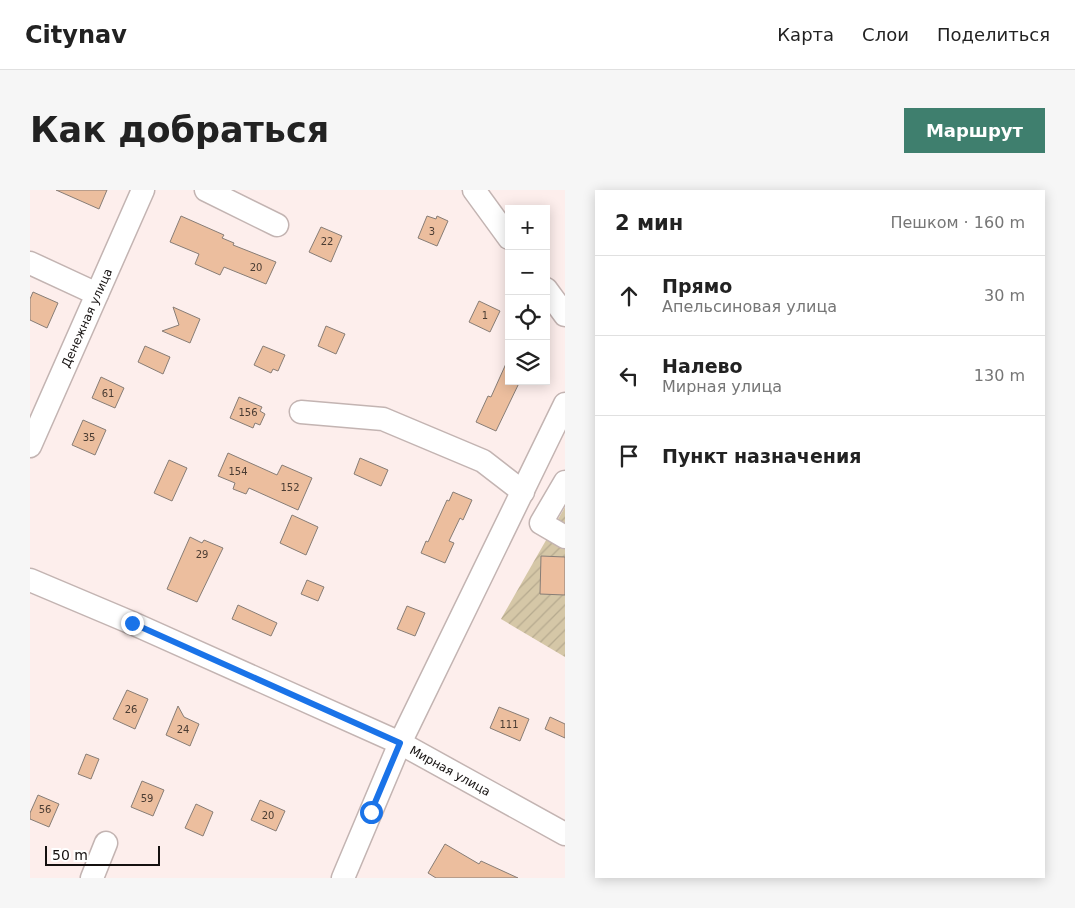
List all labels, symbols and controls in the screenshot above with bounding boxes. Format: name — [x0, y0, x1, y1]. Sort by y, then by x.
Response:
text: Citynav — [25, 21, 127, 49]
text: Карта — [777, 24, 834, 45]
text: Слои — [862, 24, 909, 45]
text: Поделиться — [937, 24, 1050, 45]
button: Маршрут — [904, 108, 1045, 153]
text: Как добраться — [30, 110, 329, 150]
map controls — [505, 205, 550, 385]
button: + — [505, 205, 550, 250]
text: 2 мин — [615, 211, 683, 235]
text: Пешком · 160 m — [890, 213, 1025, 232]
house number: 3 — [429, 226, 435, 237]
house number: 22 — [321, 236, 333, 247]
button: − — [505, 250, 550, 295]
house number: 20 — [250, 262, 262, 273]
street label: Денежная улица — [59, 266, 115, 370]
text: Прямо — [662, 275, 732, 297]
icon: ahead — [615, 282, 643, 310]
text: 30 m — [984, 286, 1025, 305]
button: locate — [505, 295, 550, 340]
text: Апельсиновая улица — [662, 297, 837, 316]
house number: 1 — [482, 310, 488, 321]
button: layers — [505, 340, 550, 385]
text: Налево — [662, 355, 743, 377]
icon: left — [615, 362, 643, 390]
text: 130 m — [974, 366, 1025, 385]
text: Мирная улица — [662, 377, 782, 396]
house number: 61 — [102, 388, 114, 399]
house number: 156 — [238, 407, 258, 418]
house number: 35 — [83, 432, 95, 443]
icon: arrive — [615, 442, 643, 470]
text: Пункт назначения — [662, 445, 861, 467]
house number: 154 — [228, 466, 248, 477]
house number: 152 — [280, 482, 300, 493]
house number: 29 — [196, 549, 208, 560]
route end — [121, 612, 144, 635]
house number: 26 — [125, 704, 137, 715]
house number: 111 — [499, 719, 519, 730]
house number: 24 — [177, 724, 189, 735]
street label: Мирная улица — [407, 743, 493, 799]
house number: 59 — [141, 793, 153, 804]
route start — [360, 801, 383, 824]
house number: 56 — [39, 804, 51, 815]
house number: 20 — [262, 810, 274, 821]
scale bar — [45, 843, 160, 866]
text: 50 m — [52, 847, 88, 863]

